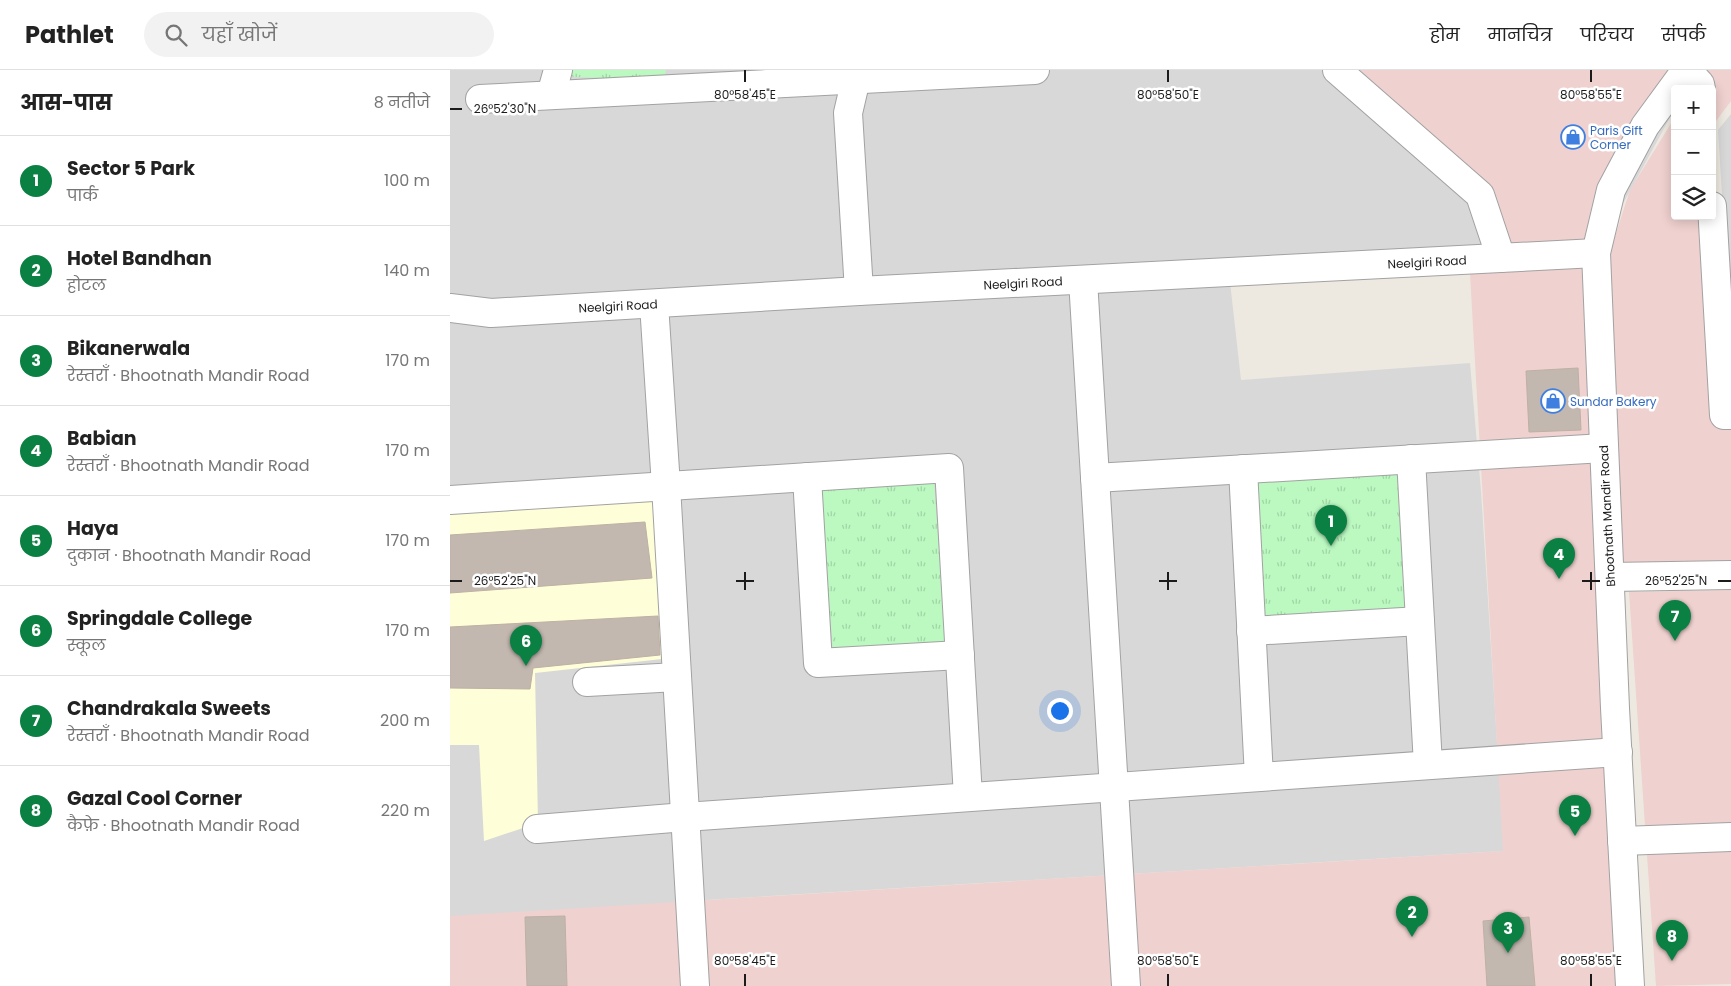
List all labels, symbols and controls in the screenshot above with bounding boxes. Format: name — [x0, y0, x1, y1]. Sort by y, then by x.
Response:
search box — [144, 12, 494, 57]
text: Pathlet — [25, 18, 114, 51]
icon: search — [162, 21, 190, 49]
text: यहाँ खोजें — [202, 21, 277, 48]
text: होम — [1430, 22, 1460, 47]
text: मानचित्र — [1488, 22, 1552, 47]
text: परिचय — [1580, 22, 1634, 47]
text: संपर्क — [1662, 22, 1706, 47]
map controls — [1671, 85, 1716, 220]
button: + — [1671, 85, 1716, 130]
text: 80°58'45"E — [714, 86, 776, 103]
text: 80°58'50"E — [1137, 86, 1199, 103]
text: 80°58'55"E — [1560, 86, 1622, 103]
text: आस-पास — [20, 88, 112, 117]
text: 8 नतीजे — [374, 91, 430, 114]
text: 26°52'30"N — [474, 100, 536, 117]
place label: Paris Gift Corner — [1590, 122, 1643, 153]
shop icon: Paris Gift Corner — [1560, 124, 1586, 150]
button: − — [1671, 130, 1716, 175]
text: Sector 5 Park — [67, 155, 195, 182]
text: 1 — [33, 169, 39, 192]
text: 100 m — [384, 169, 430, 192]
button: layers — [1671, 175, 1716, 220]
text: पार्क — [67, 184, 98, 207]
text: Hotel Bandhan — [67, 245, 212, 272]
street label: Neelgiri Road — [1387, 251, 1467, 273]
text: 2 — [31, 259, 41, 282]
text: 140 m — [384, 259, 430, 282]
street label: Neelgiri Road — [983, 272, 1063, 294]
text: होटल — [67, 274, 106, 297]
street label: Neelgiri Road — [578, 295, 658, 317]
text: Bikanerwala — [67, 335, 190, 362]
text: 3 — [31, 349, 41, 372]
text: 170 m — [385, 349, 430, 372]
text: रेस्तराँ · Bhootnath Mandir Road — [67, 364, 310, 387]
shop icon: Sundar Bakery — [1540, 388, 1566, 414]
place label: Sundar Bakery — [1570, 393, 1657, 410]
text: Babian — [67, 425, 137, 452]
text: 4 — [31, 439, 41, 462]
text: 170 m — [385, 439, 430, 462]
street label: Bhootnath Mandir Road — [1595, 445, 1619, 587]
text: रेस्तराँ · Bhootnath Mandir Road — [67, 454, 310, 477]
pin: 1 — [1315, 505, 1347, 546]
text: Haya — [67, 515, 119, 542]
text: 5 — [31, 529, 41, 552]
text: 170 m — [385, 529, 430, 552]
pin: 4 — [1543, 538, 1575, 579]
text: दुकान · Bhootnath Mandir Road — [67, 544, 311, 567]
text: 26°52'25"N — [474, 572, 536, 589]
text: 26°52'25"N — [1645, 572, 1707, 589]
pin: 7 — [1659, 600, 1691, 641]
text: Springdale College — [67, 605, 252, 632]
text: 6 — [31, 619, 41, 642]
text: 170 m — [385, 619, 430, 642]
pin: 6 — [510, 625, 542, 666]
text: स्कूल — [67, 634, 106, 657]
text: Chandrakala Sweets — [67, 695, 271, 722]
your location — [1047, 698, 1073, 724]
text: 7 — [32, 709, 40, 732]
text: 200 m — [380, 709, 430, 732]
text: रेस्तराँ · Bhootnath Mandir Road — [67, 724, 310, 747]
text: Gazal Cool Corner — [67, 785, 242, 812]
pin: 5 — [1559, 795, 1591, 836]
text: 8 — [31, 799, 41, 822]
text: 220 m — [381, 799, 430, 822]
text: कैफ़े · Bhootnath Mandir Road — [67, 814, 300, 837]
pin: 2 — [1396, 896, 1428, 937]
pin: 3 — [1492, 912, 1524, 953]
pin: 8 — [1656, 920, 1688, 961]
text: 80°58'45"E — [714, 952, 776, 969]
text: 80°58'50"E — [1137, 952, 1199, 969]
text: 80°58'55"E — [1560, 952, 1622, 969]

